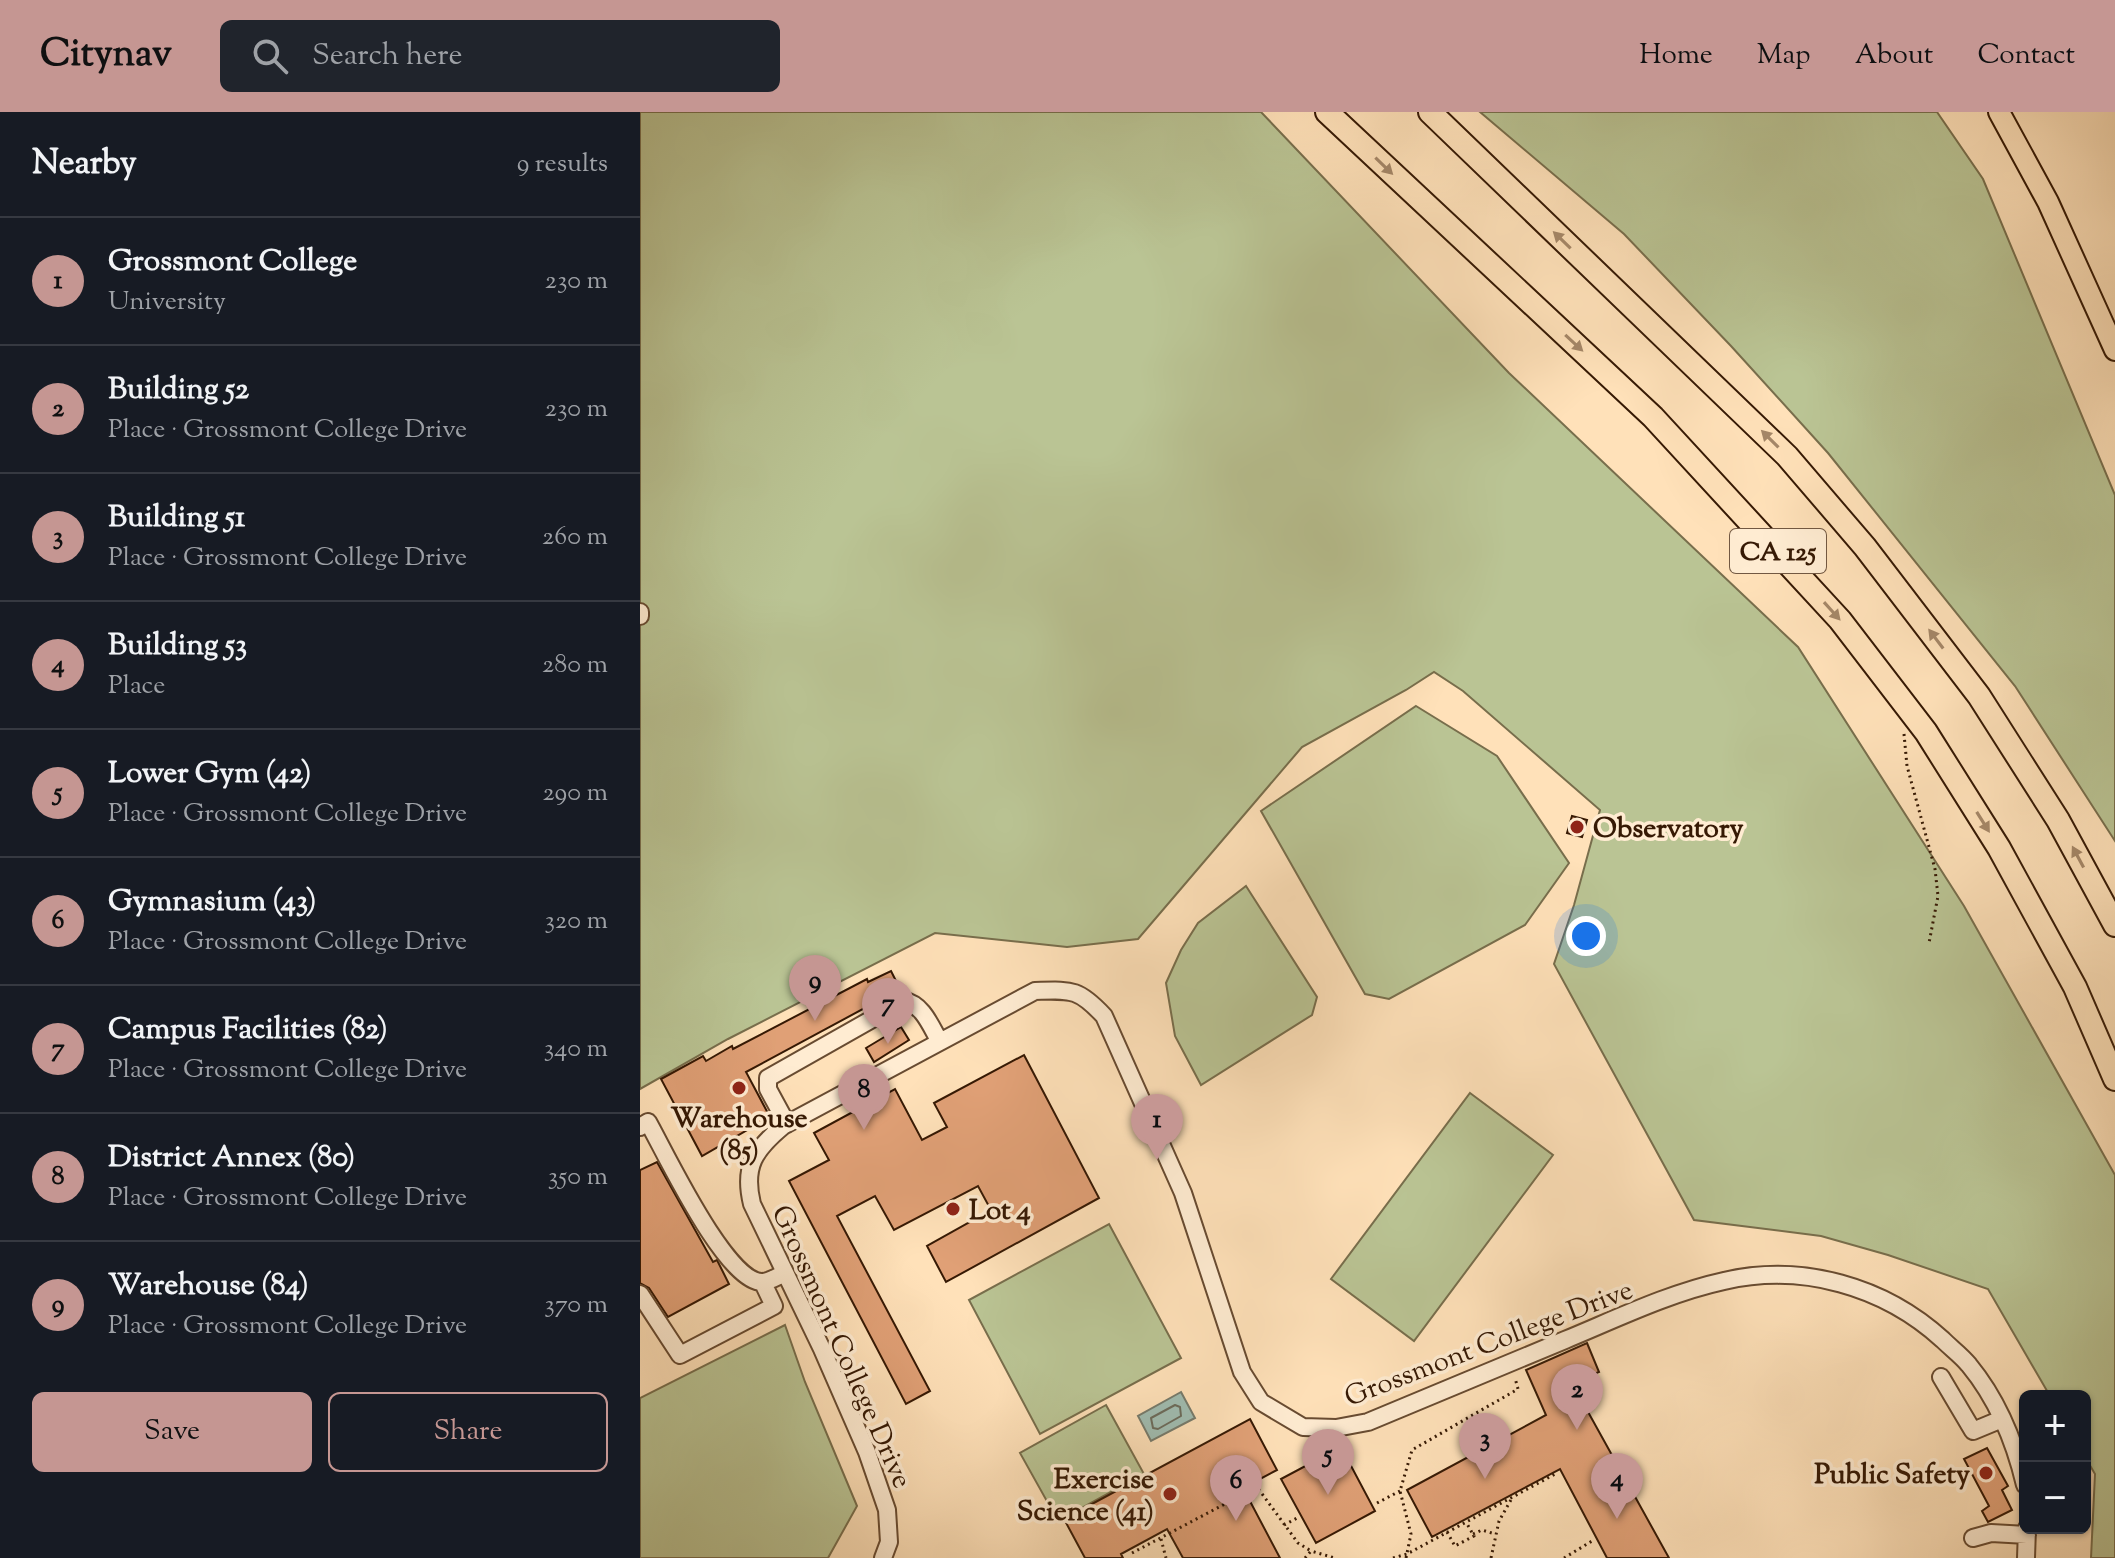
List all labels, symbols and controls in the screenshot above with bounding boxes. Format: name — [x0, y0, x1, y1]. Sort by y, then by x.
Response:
search box — [220, 20, 780, 92]
text: Citynav — [40, 29, 172, 83]
icon: search — [248, 34, 292, 78]
text: Search here — [312, 35, 462, 78]
text: Home — [1639, 36, 1713, 76]
text: Map — [1757, 36, 1811, 76]
text: About — [1855, 36, 1933, 76]
text: Contact — [1977, 36, 2075, 76]
text: Nearby — [32, 140, 137, 189]
text: 9 results — [517, 146, 608, 183]
one-way arrow — [1374, 156, 1393, 175]
one-way arrow — [1553, 231, 1572, 249]
text: Grossmont College — [108, 241, 357, 284]
text: 1 — [54, 263, 62, 300]
text: 230 m — [545, 263, 608, 300]
text: University — [108, 284, 226, 321]
one-way arrow — [1564, 334, 1583, 352]
text: Building 52 — [108, 369, 249, 412]
text: 2 — [52, 391, 64, 428]
text: 230 m — [545, 391, 608, 428]
text: Place · Grossmont College Drive — [108, 412, 467, 449]
one-way arrow — [1761, 431, 1780, 449]
text: Building 51 — [108, 497, 245, 540]
text: 3 — [53, 519, 63, 556]
text: 260 m — [542, 519, 608, 556]
road number: CA 125 — [1730, 529, 1826, 573]
text: Place · Grossmont College Drive — [108, 540, 467, 577]
one-way arrow — [1822, 601, 1840, 620]
text: Building 53 — [108, 625, 247, 668]
one-way arrow — [1928, 629, 1944, 650]
text: 4 — [51, 647, 65, 684]
text: 280 m — [542, 647, 608, 684]
text: Place — [108, 668, 165, 705]
text: Lower Gym (42) — [108, 753, 311, 796]
text: 5 — [54, 775, 62, 812]
text: 290 m — [542, 775, 608, 812]
text: Place · Grossmont College Drive — [108, 796, 467, 833]
place label: Observatory — [1593, 810, 1743, 850]
one-way arrow — [1976, 811, 1990, 833]
marker: Observatory — [1568, 818, 1586, 836]
one-way arrow — [2071, 845, 2085, 868]
text: Gymnasium (43) — [108, 881, 316, 924]
text: 6 — [52, 903, 64, 940]
text: 320 m — [545, 903, 608, 940]
your location — [1566, 916, 1606, 956]
text: Place · Grossmont College Drive — [108, 924, 467, 961]
pin: 9 — [789, 955, 841, 1021]
pin: 7 — [862, 978, 914, 1044]
text: Campus Facilities (82) — [108, 1009, 388, 1052]
text: 7 — [51, 1031, 65, 1068]
text: 340 m — [544, 1031, 608, 1068]
text: Place · Grossmont College Drive — [108, 1052, 467, 1089]
pin: 8 — [838, 1064, 890, 1130]
marker: Warehouse (85) — [730, 1079, 748, 1097]
pin: 1 — [1131, 1094, 1183, 1160]
place label: Warehouse (85) — [670, 1100, 808, 1172]
text: District Annex (80) — [108, 1137, 355, 1180]
text: 8 — [51, 1159, 65, 1196]
text: 350 m — [548, 1159, 608, 1196]
text: Place · Grossmont College Drive — [108, 1180, 467, 1217]
place label: Lot 4 — [969, 1192, 1031, 1232]
street label: Grossmont College Drive — [760, 1199, 921, 1495]
marker: Lot 4 — [944, 1200, 962, 1218]
text: Warehouse (84) — [108, 1265, 309, 1308]
street label: Grossmont College Drive — [1339, 1271, 1639, 1418]
text: 9 — [52, 1287, 64, 1324]
text: 370 m — [544, 1287, 608, 1324]
text: Place · Grossmont College Drive — [108, 1308, 467, 1345]
pin: 2 — [1551, 1364, 1603, 1430]
map controls — [2019, 1390, 2091, 1534]
button: + — [2019, 1390, 2091, 1462]
button: Save — [32, 1392, 312, 1472]
button: Share — [328, 1392, 608, 1472]
pin: 3 — [1459, 1413, 1511, 1479]
pin: 5 — [1302, 1429, 1354, 1495]
pin: 4 — [1591, 1453, 1643, 1519]
pin: 6 — [1210, 1455, 1262, 1521]
place label: Public Safety — [1814, 1456, 1970, 1496]
place label: Exercise Science (41) — [1017, 1461, 1154, 1533]
button: − — [2019, 1462, 2091, 1534]
marker: Public Safety — [1977, 1464, 1995, 1482]
marker: Exercise Science (41) — [1161, 1485, 1179, 1503]

